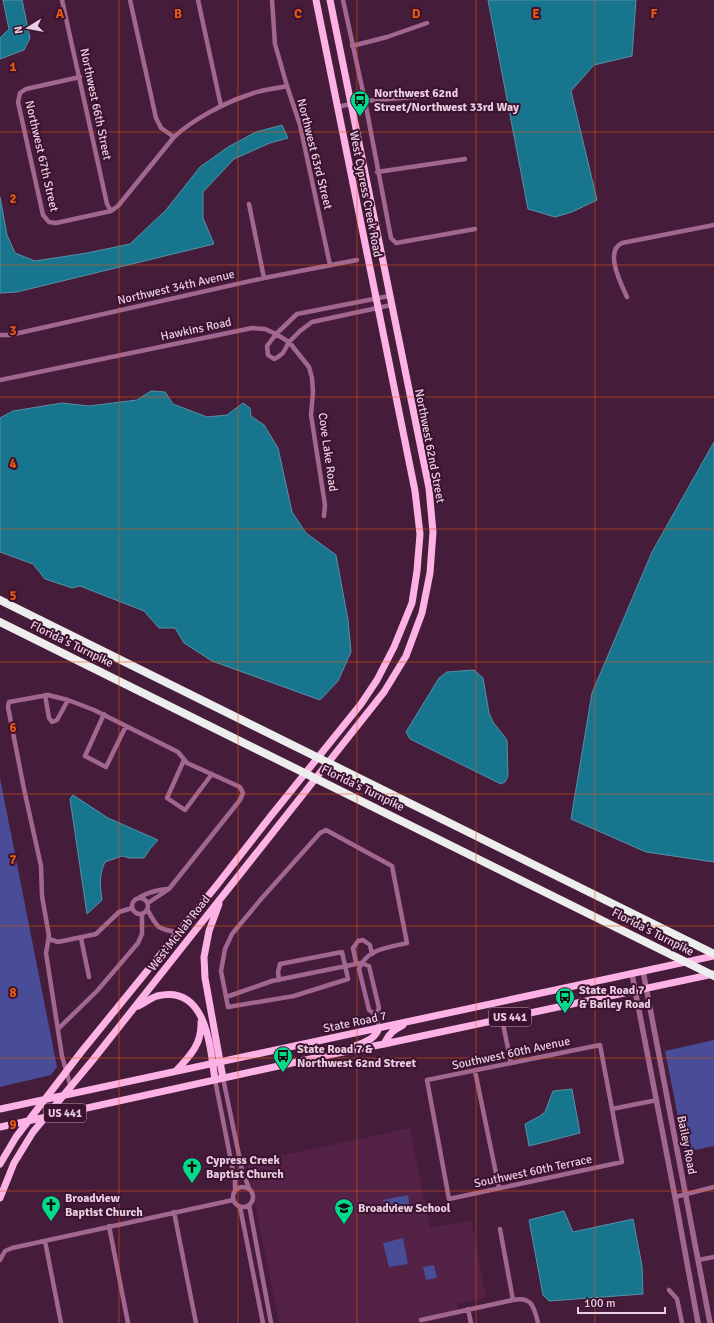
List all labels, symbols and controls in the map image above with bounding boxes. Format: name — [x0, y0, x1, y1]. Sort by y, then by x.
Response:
text: A — [56, 6, 65, 22]
text: B — [174, 6, 182, 22]
text: C — [294, 6, 302, 22]
text: D — [412, 6, 421, 22]
text: E — [532, 6, 540, 22]
text: F — [651, 6, 658, 22]
north arrow — [8, 8, 48, 48]
text: N — [12, 25, 26, 35]
street label: Northwest 66th Street — [76, 47, 115, 161]
text: 1 — [9, 59, 17, 75]
place label: Northwest 62nd Street/Northwest 33rd Way — [374, 86, 519, 115]
bus stop icon: Northwest 62nd Street/Northwest 33rd Way — [349, 89, 371, 117]
street label: Northwest 63rd Street — [293, 97, 336, 211]
street label: Northwest 67th Street — [21, 99, 62, 213]
street label: West Cypress Creek Road — [346, 130, 385, 258]
text: 2 — [9, 191, 17, 207]
street label: Northwest 34th Avenue — [116, 267, 236, 308]
street label: Hawkins Road — [159, 315, 233, 344]
text: 3 — [9, 323, 17, 339]
street label: Northwest 62nd Street — [411, 388, 448, 504]
street label: Cove Lake Road — [315, 412, 340, 493]
text: 4 — [9, 456, 17, 472]
text: 5 — [9, 588, 17, 604]
street label: Florida's Turnpike — [28, 618, 116, 671]
text: 6 — [9, 720, 17, 736]
street label: Florida's Turnpike — [319, 762, 407, 815]
text: 7 — [9, 852, 17, 868]
street label: West McNab Road — [145, 892, 214, 974]
street label: Florida's Turnpike — [609, 905, 696, 960]
place label: State Road 7 & Bailey Road — [579, 983, 651, 1012]
text: 8 — [9, 985, 17, 1001]
bus stop icon: State Road 7 & Bailey Road — [554, 986, 576, 1014]
street label: State Road 7 — [322, 1008, 388, 1037]
road number: US 441 — [489, 1008, 531, 1026]
street label: Southwest 60th Avenue — [451, 1034, 572, 1073]
place label: State Road 7 & Northwest 62nd Street — [297, 1042, 416, 1071]
bus stop icon: State Road 7 & Northwest 62nd Street — [272, 1045, 294, 1073]
road number: US 441 — [44, 1104, 86, 1122]
street label: Bailey Road — [673, 1114, 700, 1176]
text: 9 — [9, 1117, 17, 1133]
street label: Southwest 60th Terrace — [473, 1152, 593, 1191]
place label: Cypress Creek Baptist Church — [206, 1153, 284, 1182]
church icon: Cypress Creek Baptist Church — [181, 1156, 203, 1184]
place label: Broadview Baptist Church — [65, 1191, 143, 1220]
church icon: Broadview Baptist Church — [40, 1194, 62, 1222]
school or university icon: Broadview School — [333, 1197, 355, 1225]
place label: Broadview School — [358, 1201, 451, 1216]
scale bar — [578, 1289, 665, 1315]
text: 100 m — [584, 1296, 616, 1311]

